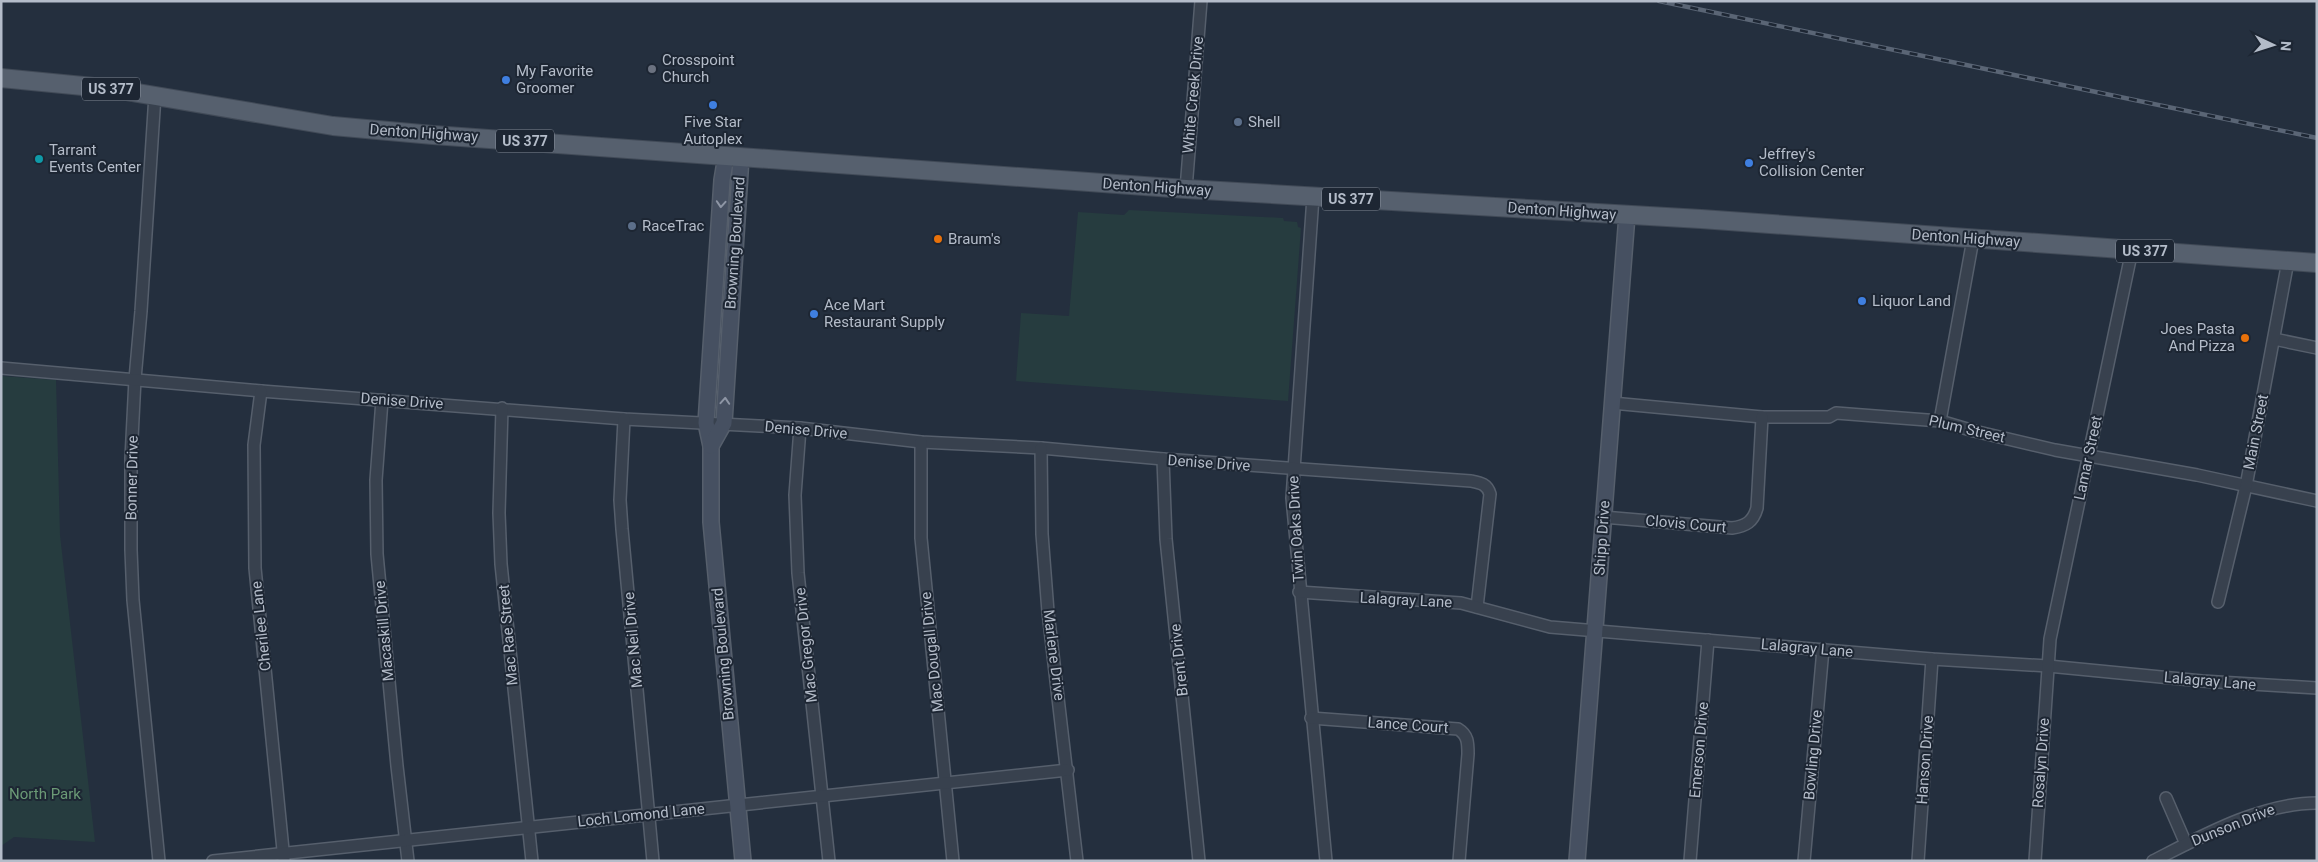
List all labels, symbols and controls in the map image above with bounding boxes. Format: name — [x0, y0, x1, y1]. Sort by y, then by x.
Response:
north arrow — [2248, 20, 2298, 70]
street label: White Creek Drive — [1179, 36, 1207, 154]
text: N — [2278, 40, 2294, 51]
place label: Crosspoint Church — [662, 51, 735, 86]
place label: My Favorite Groomer — [516, 62, 593, 97]
marker: Crosspoint Church — [646, 63, 658, 75]
marker: My Favorite Groomer — [500, 74, 512, 86]
road number: US 377 — [82, 78, 140, 100]
marker: Five Star Autoplex — [707, 99, 719, 111]
place label: Five Star Autoplex — [684, 113, 743, 148]
place label: Shell — [1248, 113, 1280, 131]
marker: Shell — [1232, 116, 1244, 128]
street label: Denton Highway — [369, 120, 479, 146]
road number: US 377 — [496, 130, 554, 152]
place label: Tarrant Events Center — [49, 141, 141, 176]
place label: Jeffrey's Collision Center — [1759, 145, 1864, 180]
marker: Tarrant Events Center — [33, 153, 45, 165]
marker: Jeffrey's Collision Center — [1743, 157, 1755, 169]
street label: Denton Highway — [1102, 174, 1212, 200]
street label: Browning Boulevard — [721, 176, 749, 310]
road number: US 377 — [1322, 188, 1380, 210]
street label: Denton Highway — [1507, 198, 1617, 224]
one-way arrow — [715, 200, 726, 208]
place label: RaceTrac — [642, 217, 705, 235]
marker: RaceTrac — [626, 220, 638, 232]
street label: Denton Highway — [1911, 225, 2021, 251]
place label: Braum's — [948, 230, 1001, 248]
marker: Braum's — [932, 233, 944, 245]
road number: US 377 — [2116, 240, 2174, 262]
place label: Liquor Land — [1872, 292, 1951, 310]
marker: Liquor Land — [1856, 295, 1868, 307]
place label: Ace Mart Restaurant Supply — [824, 296, 945, 331]
marker: Ace Mart Restaurant Supply — [808, 308, 820, 320]
place label: Joes Pasta And Pizza — [2160, 320, 2235, 355]
marker: Joes Pasta And Pizza — [2239, 332, 2251, 344]
street label: Denise Drive — [360, 389, 444, 413]
street label: Main Street — [2240, 393, 2272, 471]
one-way arrow — [720, 396, 731, 404]
street label: Plum Street — [1927, 411, 2007, 447]
street label: Lamar Street — [2070, 414, 2106, 502]
street label: Denise Drive — [764, 417, 848, 443]
street label: Bonner Drive — [122, 435, 142, 521]
street label: Denise Drive — [1167, 451, 1251, 475]
street label: Twin Oaks Drive — [1284, 475, 1308, 583]
street label: Shipp Drive — [1590, 500, 1614, 576]
street label: Clovis Court — [1645, 511, 1727, 537]
street label: Cherilee Lane — [247, 580, 275, 672]
street label: Macaskill Drive — [371, 580, 397, 682]
street label: Mac Rae Street — [495, 584, 521, 686]
street label: Browning Boulevard — [708, 587, 738, 721]
street label: Mac Gregor Drive — [791, 587, 821, 703]
street label: Lalagray Lane — [1359, 589, 1453, 611]
street label: Mac Neil Drive — [620, 591, 646, 689]
street label: Mac Dougall Drive — [917, 591, 947, 713]
street label: Marlene Drive — [1039, 608, 1069, 702]
street label: Brent Drive — [1166, 623, 1192, 697]
street label: Lalagray Lane — [1760, 635, 1854, 661]
street label: Lalagray Lane — [2163, 668, 2257, 694]
street label: Emerson Drive — [1686, 701, 1712, 799]
street label: Bowling Drive — [1800, 709, 1826, 801]
street label: Lance Court — [1367, 713, 1449, 737]
street label: Hanson Drive — [1913, 715, 1937, 805]
street label: Rosalyn Drive — [2029, 717, 2053, 809]
park label: North Park — [9, 785, 81, 803]
street label: Loch Lomond Lane — [577, 799, 706, 831]
street label: Dunson Drive — [2189, 800, 2277, 850]

